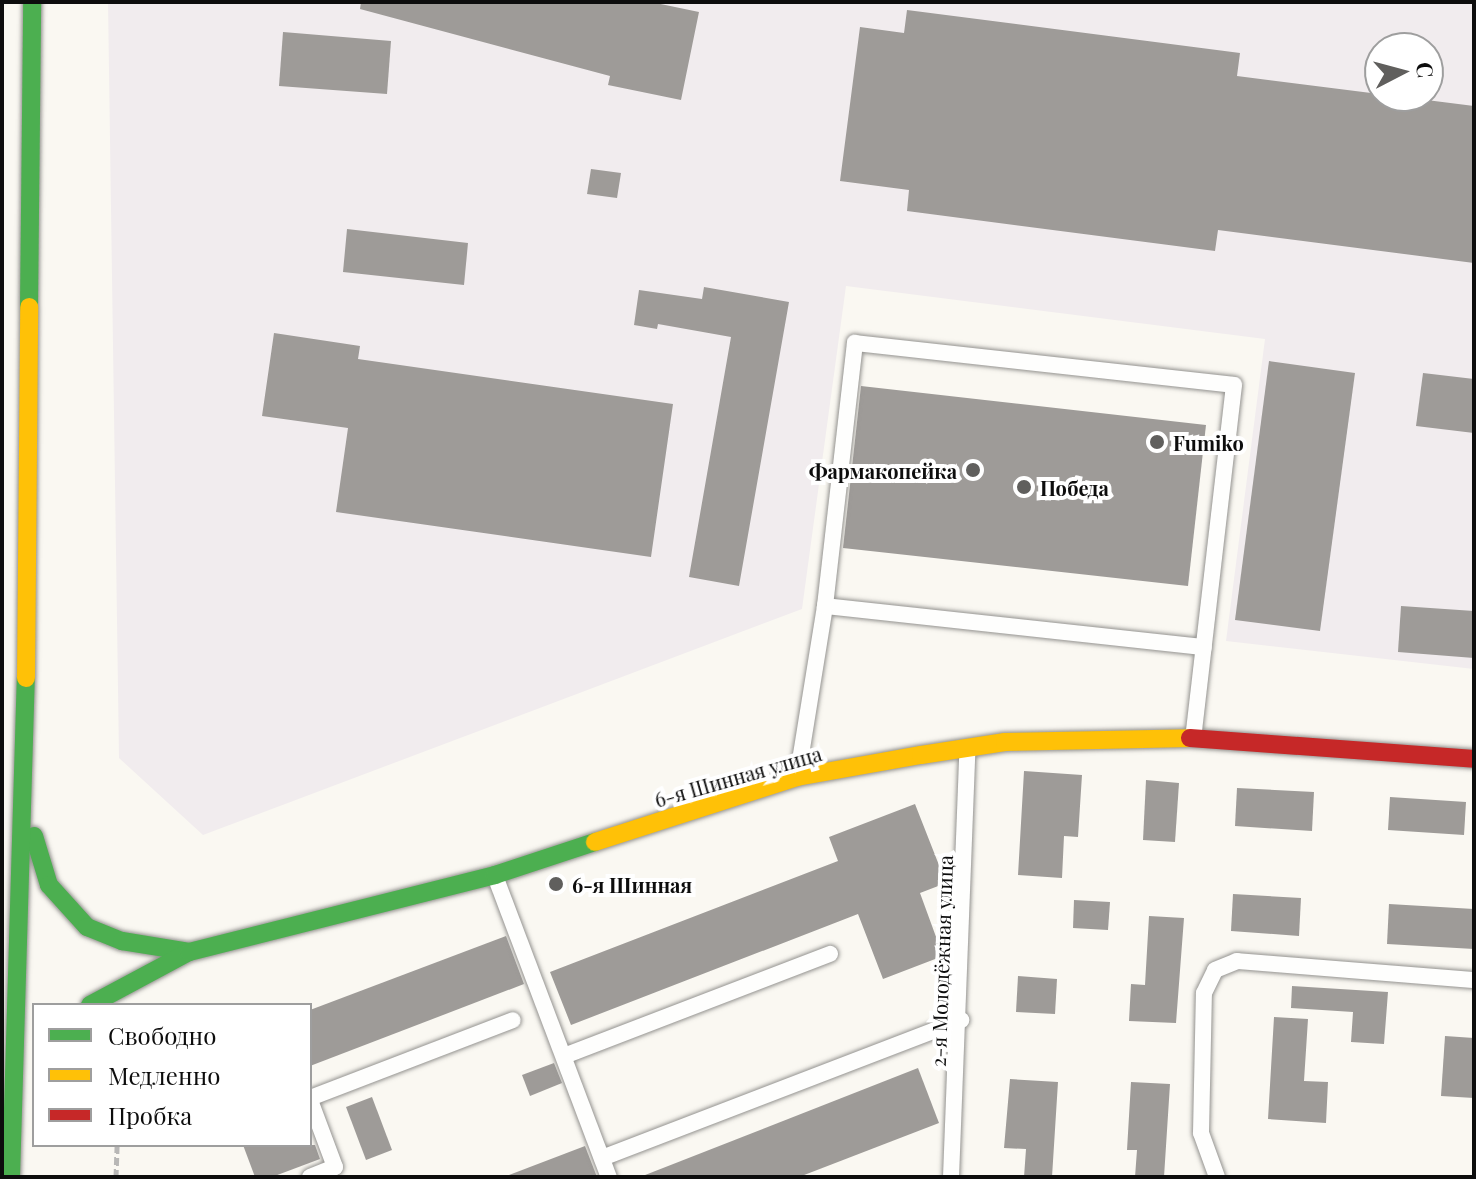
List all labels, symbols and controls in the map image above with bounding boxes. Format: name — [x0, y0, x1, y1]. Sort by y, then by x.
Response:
north arrow — [1364, 32, 1444, 112]
text: С — [1410, 60, 1442, 79]
place label: Fumiko — [1173, 430, 1244, 454]
marker: Fumiko — [1148, 433, 1166, 451]
place label: Фармакопейка — [809, 458, 957, 482]
marker: Фармакопейка — [964, 461, 982, 479]
place label: Победа — [1040, 475, 1109, 499]
marker: Победа — [1015, 478, 1033, 496]
street label: 6-я Шинная улица — [652, 741, 824, 811]
street label: 2-я Молодёжная улица — [925, 855, 957, 1067]
place label: 6-я Шинная — [572, 872, 692, 896]
marker: 6-я Шинная — [547, 875, 565, 893]
legend — [32, 1003, 312, 1147]
text: Свободно — [108, 1019, 216, 1051]
text: Медленно — [108, 1059, 221, 1091]
text: Пробка — [108, 1099, 192, 1131]

